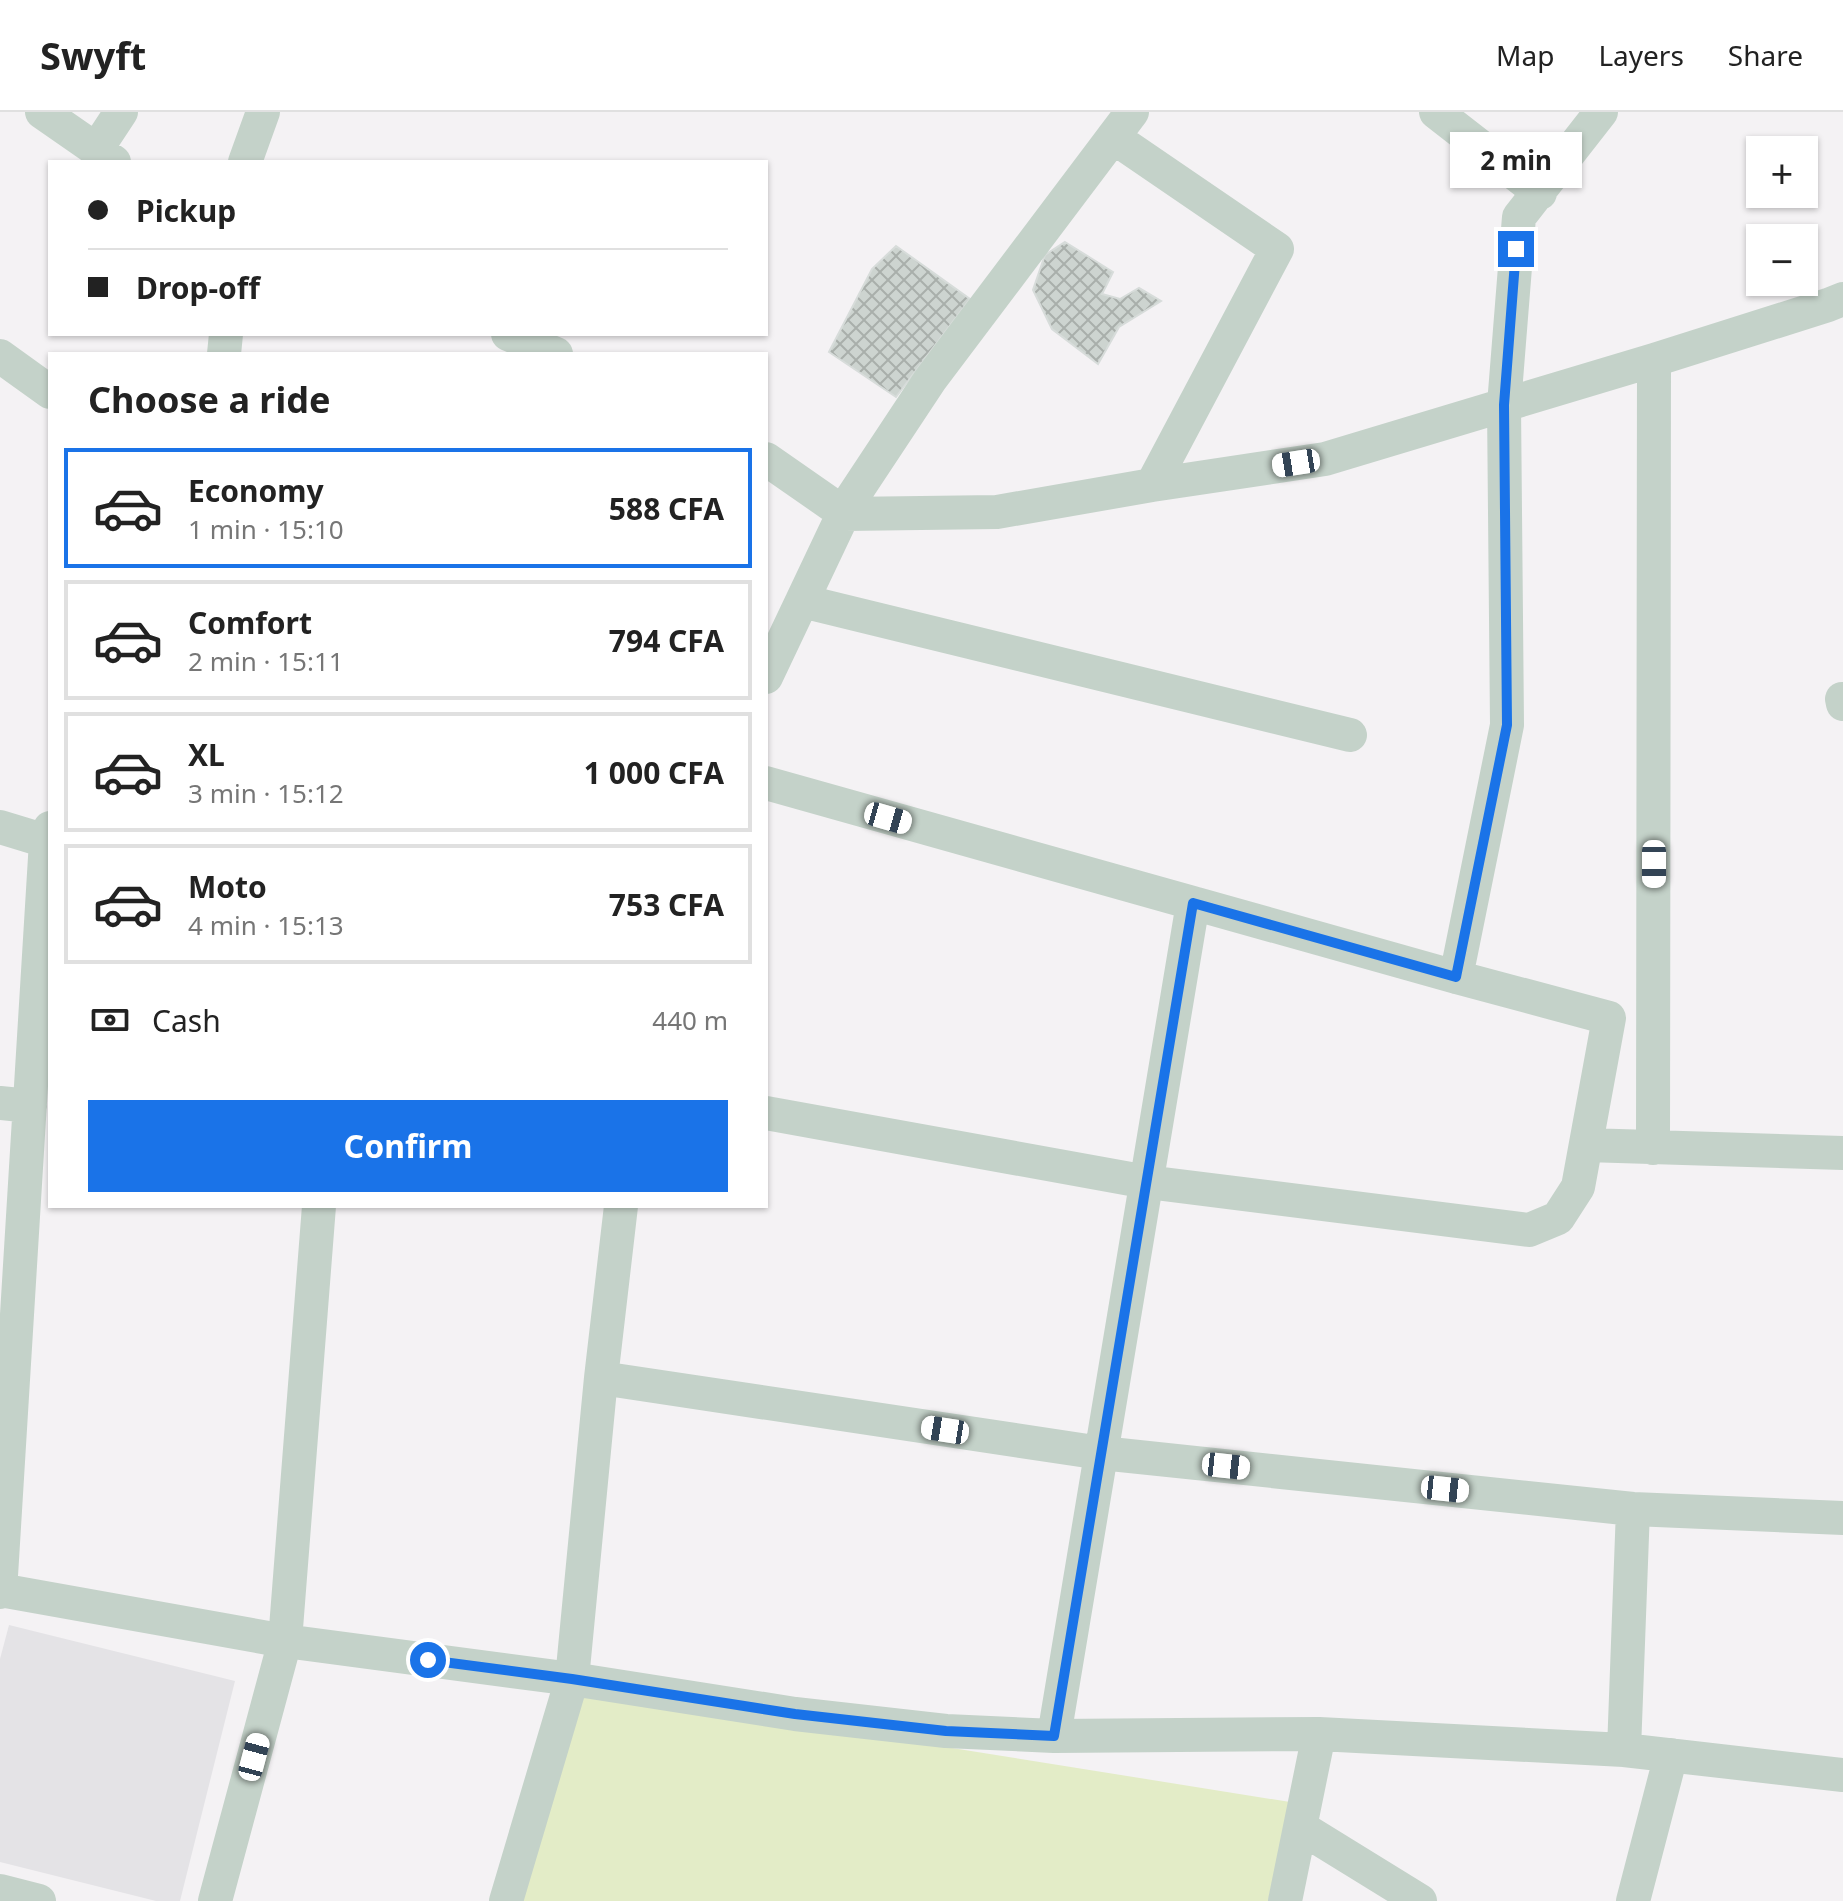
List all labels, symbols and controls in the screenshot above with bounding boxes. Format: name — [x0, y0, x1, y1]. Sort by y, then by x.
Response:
text: Swyft — [40, 29, 146, 81]
text: Map — [1496, 36, 1554, 74]
text: Layers — [1598, 36, 1684, 74]
text: Share — [1728, 36, 1803, 74]
callout: 2 min — [1450, 133, 1582, 189]
map controls — [1746, 136, 1818, 296]
button: + — [1746, 136, 1818, 208]
text: 2 min — [1480, 142, 1552, 178]
text: Pickup — [136, 190, 236, 231]
button: − — [1746, 224, 1818, 296]
route end — [1498, 231, 1534, 267]
text: Drop-off — [136, 267, 260, 308]
text: Choose a ride — [88, 375, 330, 424]
car — [1270, 447, 1322, 479]
text: Economy — [188, 470, 324, 511]
icon: car — [92, 472, 164, 544]
text: 588 CFA — [609, 488, 724, 529]
text: 1 min · 15:10 — [188, 511, 344, 547]
text: Comfort — [188, 602, 312, 643]
icon: car — [92, 604, 164, 676]
text: 794 CFA — [609, 620, 724, 661]
text: 2 min · 15:11 — [188, 643, 344, 679]
text: XL — [188, 734, 225, 775]
icon: car — [92, 736, 164, 808]
text: 1 000 CFA — [584, 752, 724, 793]
text: 3 min · 15:12 — [188, 775, 344, 811]
car — [862, 800, 914, 836]
car — [1642, 840, 1666, 888]
text: Moto — [188, 866, 267, 907]
icon: car — [92, 868, 164, 940]
text: 753 CFA — [609, 884, 724, 925]
text: 4 min · 15:13 — [188, 907, 344, 943]
icon: cash — [88, 998, 132, 1042]
text: Cash — [152, 1000, 221, 1041]
text: 440 m — [652, 1002, 728, 1038]
button: Confirm — [88, 1100, 728, 1192]
car — [919, 1414, 971, 1446]
car — [1201, 1452, 1251, 1480]
car — [1420, 1475, 1470, 1503]
route start — [410, 1642, 446, 1678]
car — [236, 1731, 272, 1783]

